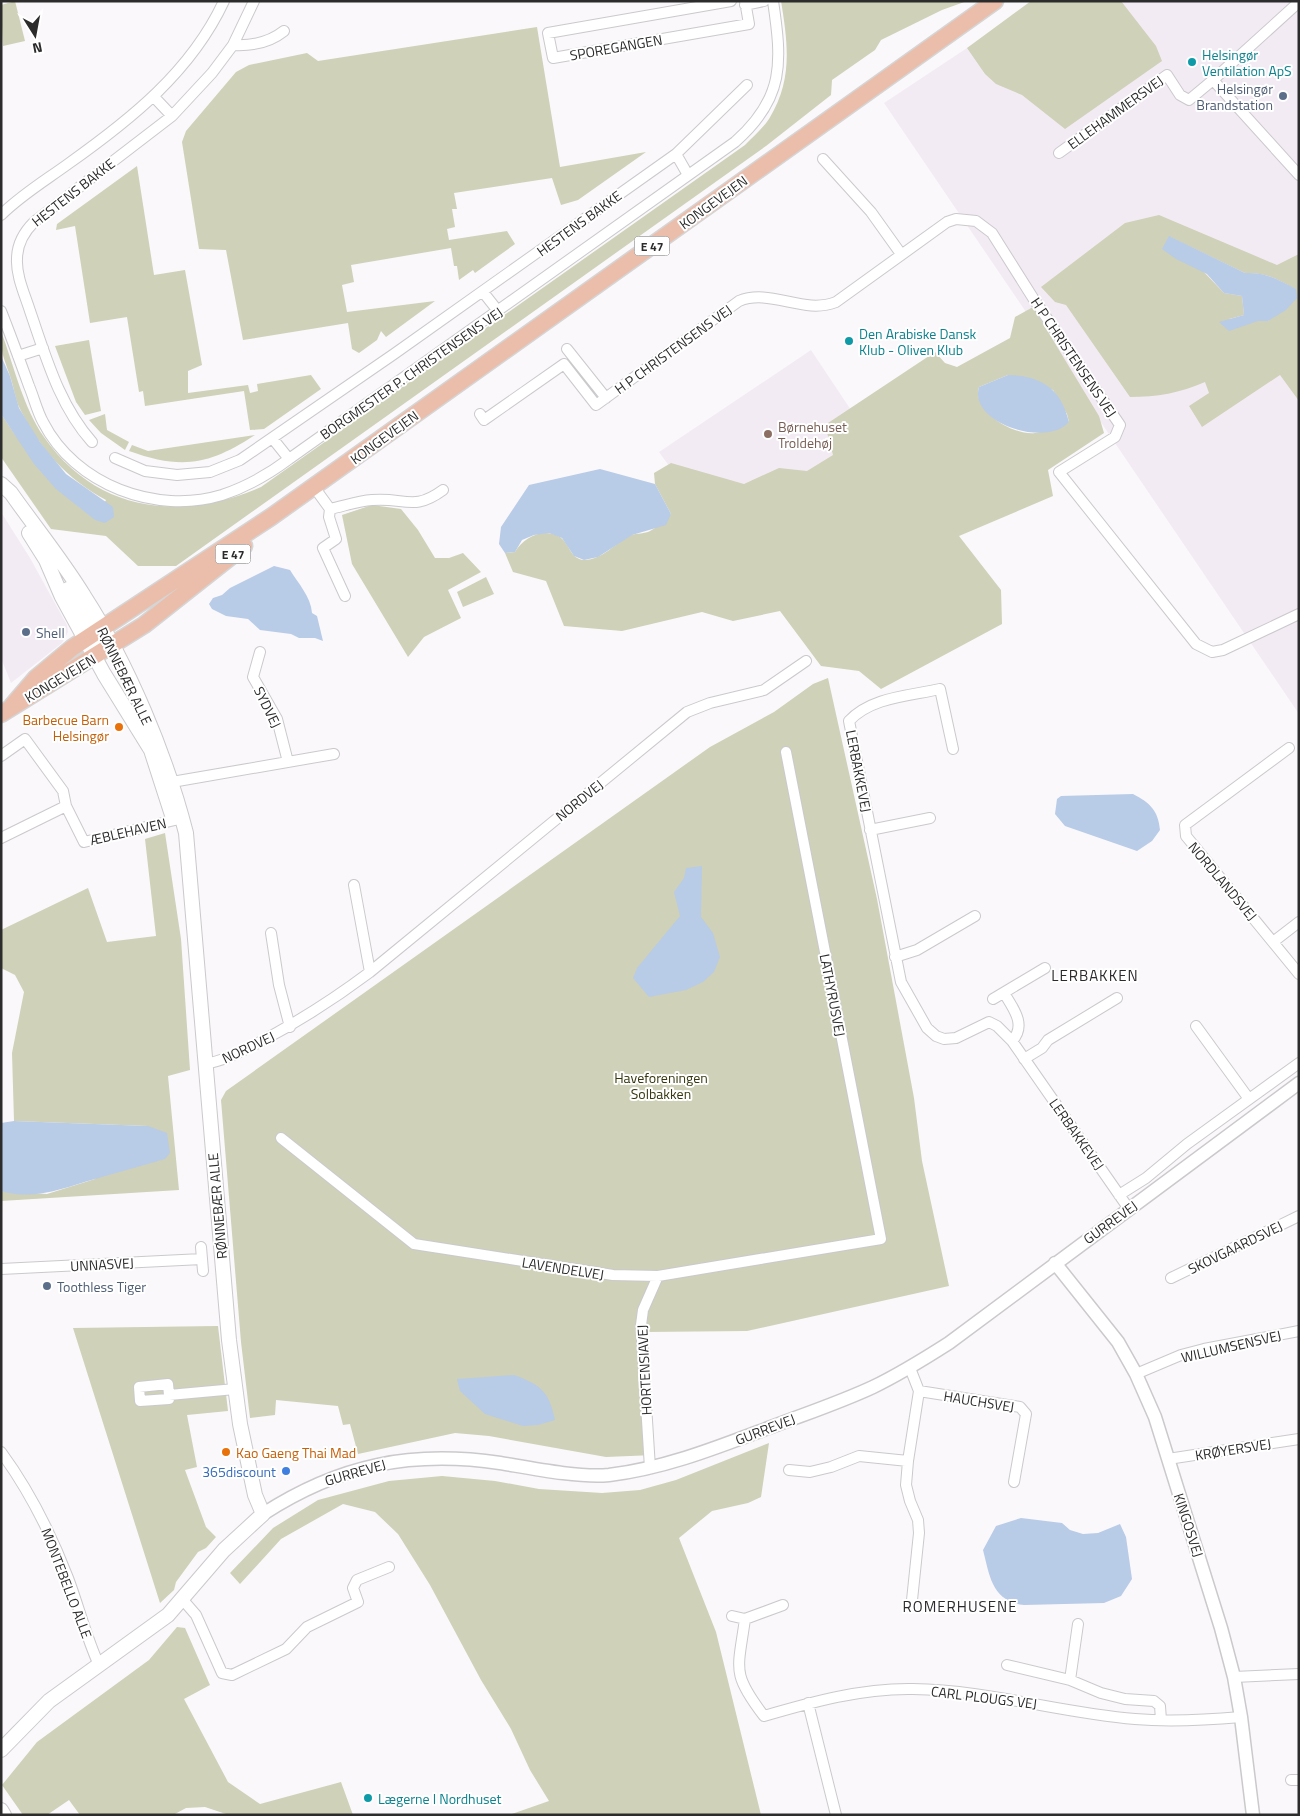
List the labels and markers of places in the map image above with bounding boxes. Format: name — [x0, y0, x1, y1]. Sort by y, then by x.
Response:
place label: Helsingør Ventilation ApS — [1202, 44, 1292, 81]
marker: Helsingør Ventilation ApS — [1186, 56, 1198, 68]
place label: Helsingør Brandstation — [1196, 78, 1273, 115]
marker: Helsingør Brandstation — [1277, 90, 1289, 102]
place label: Den Arabiske Dansk Klub - Oliven Klub — [859, 323, 977, 360]
marker: Den Arabiske Dansk Klub - Oliven Klub — [843, 335, 855, 347]
place label: Børnehuset Troldehøj — [778, 416, 847, 453]
marker: Børnehuset Troldehøj — [762, 428, 774, 440]
place label: Shell — [36, 622, 65, 643]
marker: Shell — [20, 626, 32, 638]
place label: Barbecue Barn Helsingør — [22, 709, 109, 746]
marker: Barbecue Barn Helsingør — [113, 721, 125, 733]
place label: Toothless Tiger — [57, 1276, 146, 1297]
marker: Toothless Tiger — [41, 1280, 53, 1292]
place label: Kao Gaeng Thai Mad — [236, 1442, 356, 1463]
marker: Kao Gaeng Thai Mad — [220, 1446, 232, 1458]
place label: 365discount — [202, 1461, 276, 1482]
marker: 365discount — [280, 1465, 292, 1477]
place label: Lægerne I Nordhuset — [378, 1788, 502, 1809]
marker: Lægerne I Nordhuset — [362, 1792, 374, 1804]

